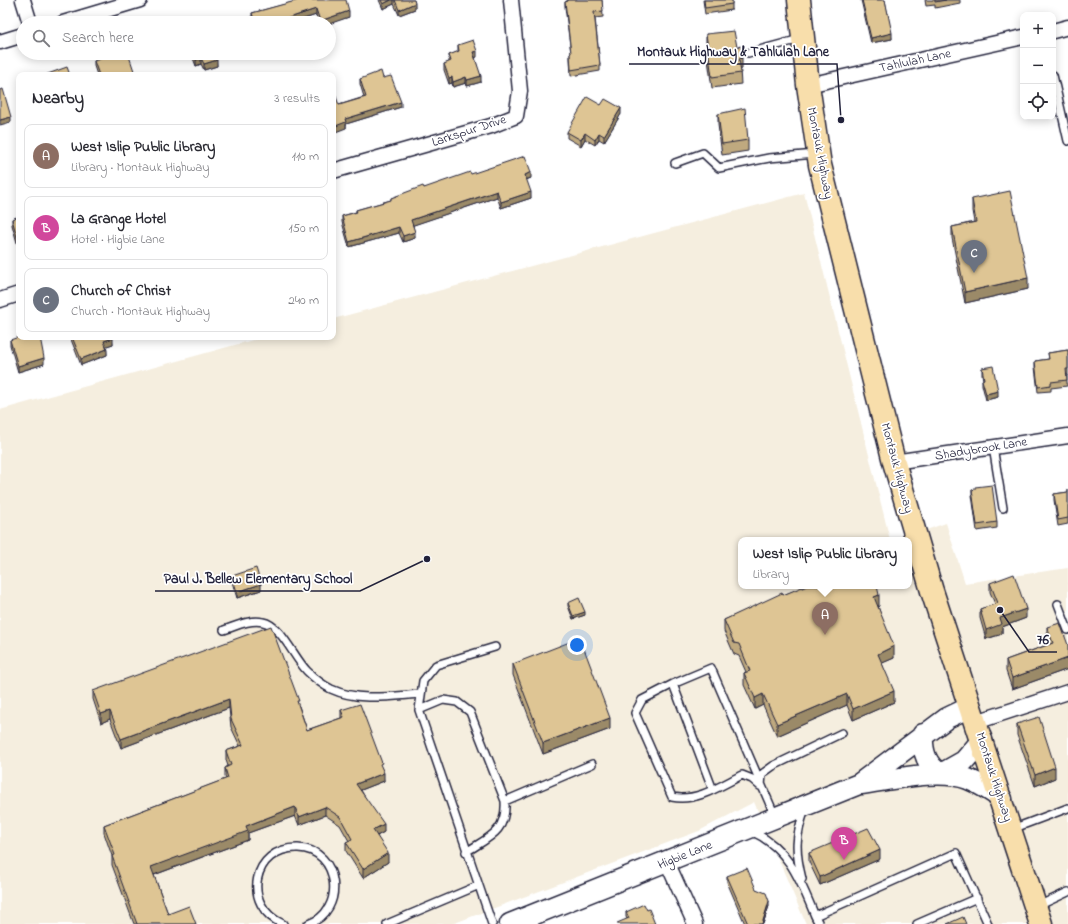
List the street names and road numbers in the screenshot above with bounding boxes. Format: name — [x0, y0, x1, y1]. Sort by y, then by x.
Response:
street label: Tahlulah Lane — [877, 44, 953, 78]
street label: Montauk Highway — [801, 106, 838, 201]
street label: Larkspur Drive — [429, 110, 509, 152]
street label: Montauk Highway — [875, 421, 918, 516]
street label: Shadybrook Lane — [934, 432, 1029, 467]
street label: Montauk Highway — [970, 730, 1017, 824]
street label: Higbie Lane — [655, 835, 716, 876]

